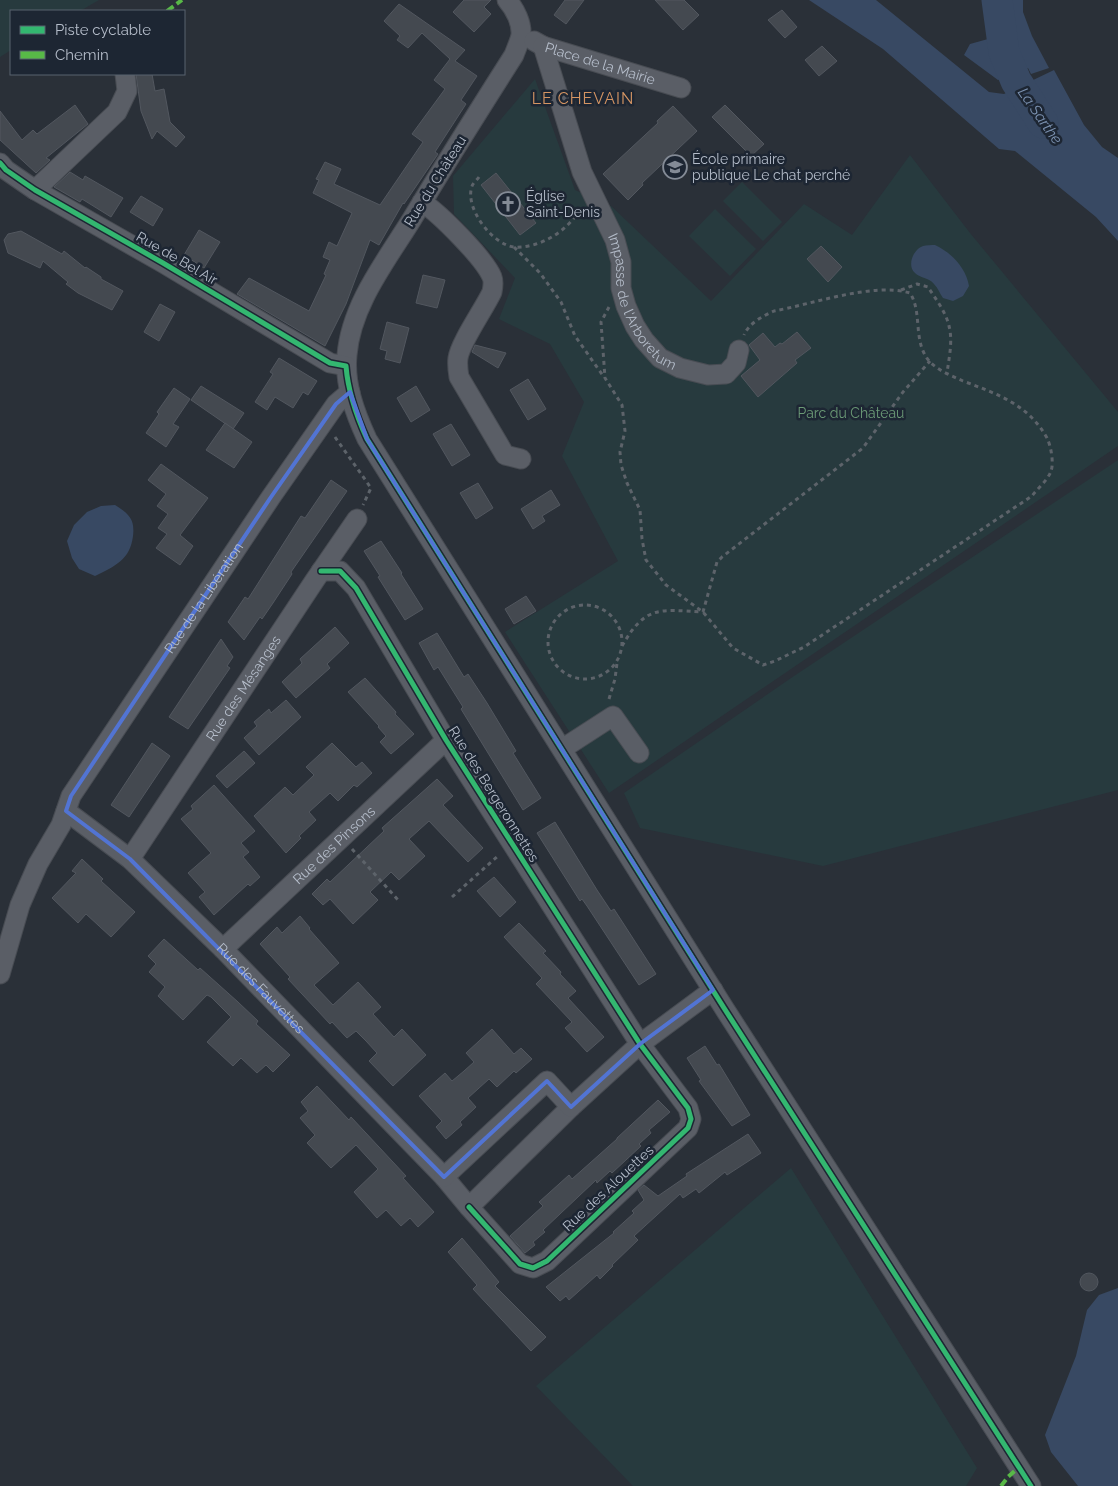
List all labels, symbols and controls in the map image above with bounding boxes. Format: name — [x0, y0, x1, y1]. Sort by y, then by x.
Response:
legend — [10, 10, 185, 75]
text: Piste cyclable — [55, 21, 151, 39]
street label: Place de la Mairie — [543, 39, 657, 88]
text: Chemin — [55, 46, 109, 64]
water label: La Sarthe — [1014, 84, 1066, 148]
district label: LE CHEVAIN — [532, 89, 634, 108]
street label: Rue du Château — [401, 133, 469, 229]
place label: École primaire publique Le chat perché — [692, 150, 850, 183]
school or university icon: École primaire publique Le chat perché — [662, 154, 688, 180]
place label: Église Saint-Denis — [526, 187, 600, 220]
church icon: Église Saint-Denis — [495, 191, 521, 217]
street label: Rue de Bel Air — [134, 228, 221, 288]
street label: Impasse de l'Arboretum — [605, 231, 679, 373]
park label: Parc du Château — [798, 405, 904, 421]
street label: Rue de la Libération — [161, 540, 246, 656]
street label: Rue des Mésanges — [203, 632, 284, 744]
street label: Rue des Bergeronnettes — [446, 723, 543, 865]
street label: Rue des Pinsons — [290, 803, 378, 887]
street label: Rue des Fauvettes — [214, 940, 308, 1037]
street label: Rue des Alouettes — [559, 1142, 657, 1234]

